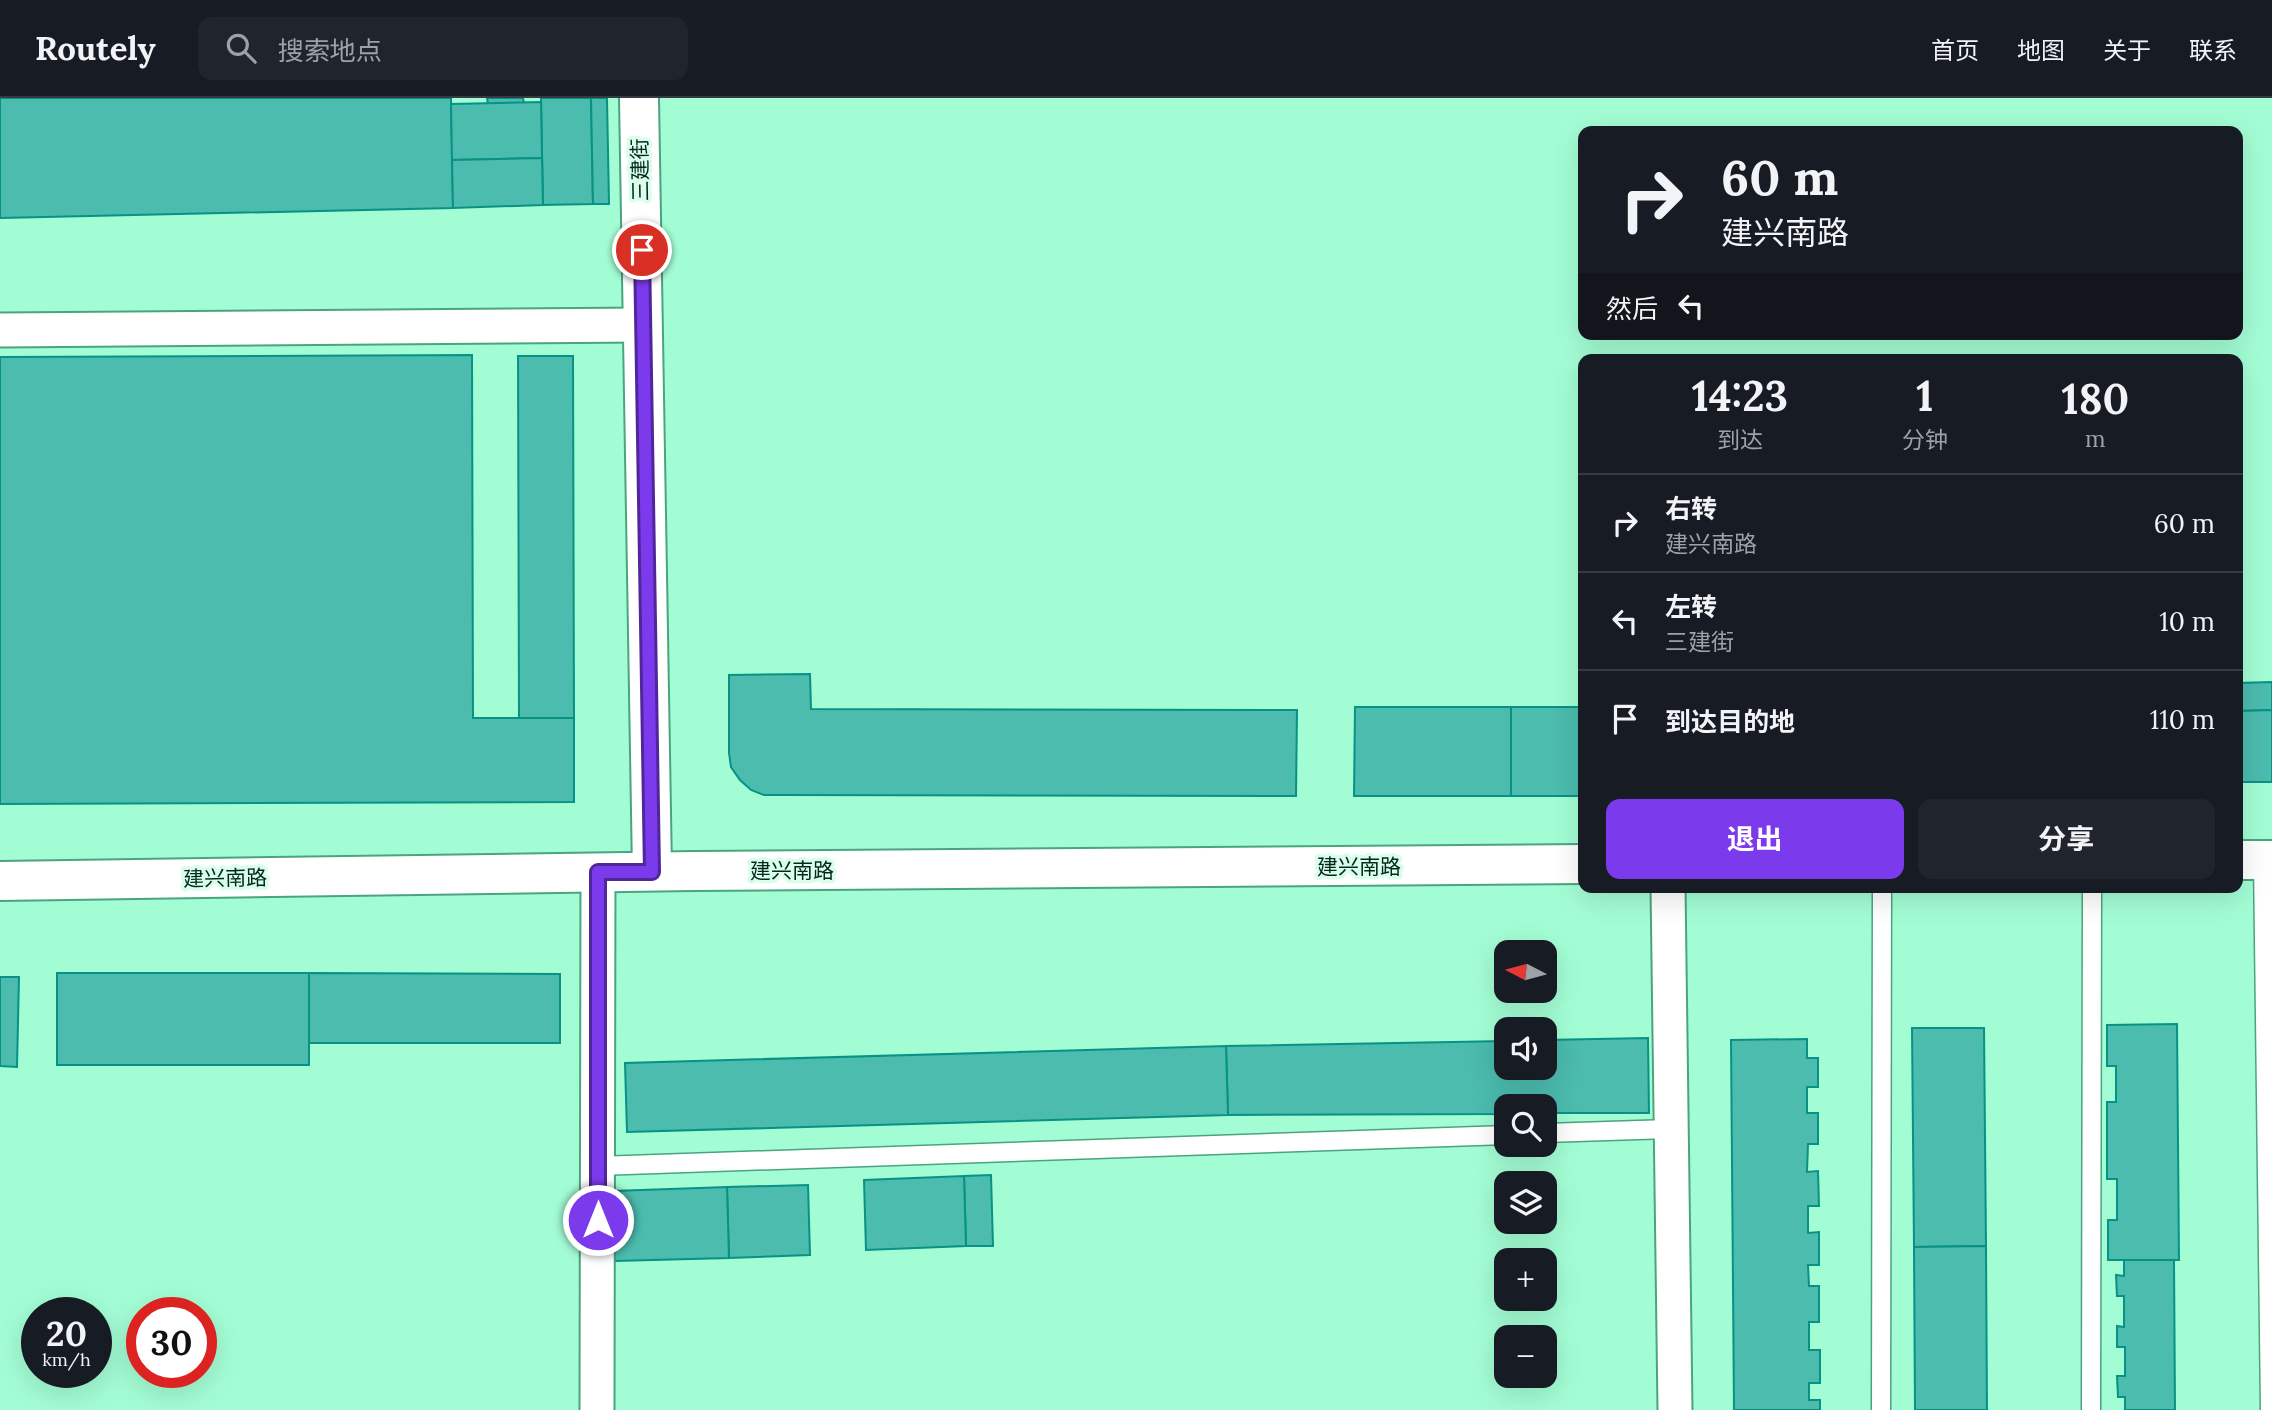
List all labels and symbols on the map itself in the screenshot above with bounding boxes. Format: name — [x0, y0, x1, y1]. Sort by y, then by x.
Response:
street label: 三建街 — [626, 138, 654, 202]
pin — [612, 220, 672, 280]
street label: 建兴南路 — [1317, 853, 1401, 880]
street label: 建兴南路 — [750, 857, 834, 884]
street label: 建兴南路 — [183, 864, 267, 892]
north arrow — [1494, 940, 1558, 1003]
position arrow — [561, 1183, 635, 1257]
speed limit sign: 30 — [126, 1297, 217, 1388]

